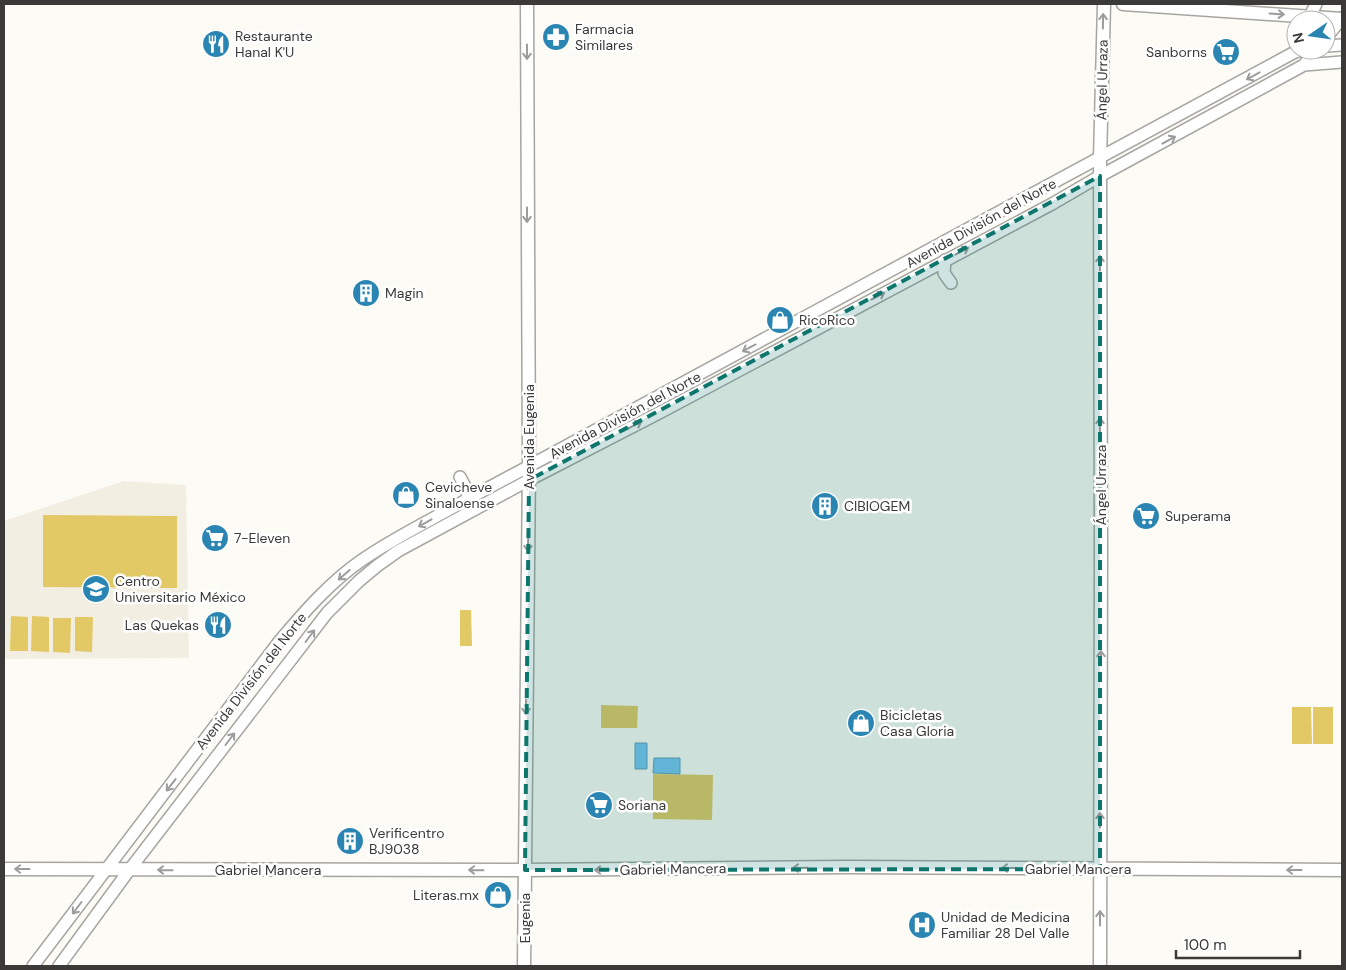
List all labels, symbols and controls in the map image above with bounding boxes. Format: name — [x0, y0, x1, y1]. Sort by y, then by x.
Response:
one-way arrow — [1268, 10, 1284, 19]
north arrow — [1286, 10, 1336, 60]
one-way arrow — [1098, 13, 1108, 29]
place label: Farmacia Similares — [575, 20, 634, 54]
pharmacy icon: Farmacia Similares — [541, 22, 571, 52]
place label: Restaurante Hanal K'U — [235, 27, 313, 61]
restaurant icon: Restaurante Hanal K'U — [201, 29, 231, 59]
text: N — [1288, 31, 1308, 45]
supermarket icon: Sanborns — [1211, 37, 1241, 67]
street label: Ángel Urraza — [1092, 39, 1112, 121]
place label: Sanborns — [1146, 43, 1207, 61]
one-way arrow — [522, 44, 532, 60]
one-way arrow — [1245, 71, 1260, 81]
one-way arrow — [1161, 134, 1176, 144]
street label: Avenida División del Norte — [903, 174, 1059, 272]
one-way arrow — [522, 206, 532, 223]
one-way arrow — [954, 246, 969, 255]
one-way arrow — [1095, 255, 1105, 272]
building icon: Magin — [351, 278, 381, 308]
place label: Magin — [385, 284, 424, 302]
one-way arrow — [871, 291, 886, 301]
shop icon: RicoRico — [765, 305, 795, 335]
place label: RicoRico — [799, 311, 855, 329]
one-way arrow — [742, 344, 757, 353]
street label: Avenida División del Norte — [546, 367, 704, 463]
street label: Avenida Eugenia — [520, 384, 538, 490]
one-way arrow — [1095, 418, 1105, 434]
one-way arrow — [627, 420, 642, 430]
street label: Ángel Urraza — [1092, 445, 1110, 525]
place label: Cevicheve Sinaloense — [425, 478, 495, 512]
shop icon: Cevicheve Sinaloense — [391, 480, 421, 510]
building icon: CIBIOGEM — [810, 491, 840, 521]
place label: CIBIOGEM — [844, 497, 910, 515]
supermarket icon: Superama — [1131, 501, 1161, 531]
place label: Superama — [1165, 507, 1231, 525]
one-way arrow — [417, 518, 432, 528]
supermarket icon: 7-Eleven — [200, 523, 230, 553]
place label: 7-Eleven — [234, 529, 290, 547]
one-way arrow — [523, 536, 533, 552]
one-way arrow — [337, 569, 350, 580]
place label: Centro Universitario México — [115, 572, 246, 606]
school or university icon: Centro Universitario México — [81, 574, 111, 604]
street label: Avenida División del Norte — [192, 609, 310, 753]
restaurant icon: Las Quekas — [203, 610, 233, 640]
place label: Las Quekas — [125, 616, 199, 634]
one-way arrow — [305, 629, 315, 643]
one-way arrow — [1096, 650, 1105, 666]
one-way arrow — [521, 698, 531, 715]
place label: Bicicletas Casa Gloria — [880, 706, 954, 740]
shop icon: Bicicletas Casa Gloria — [846, 708, 876, 738]
one-way arrow — [225, 732, 235, 746]
one-way arrow — [166, 778, 176, 792]
supermarket icon: Soriana — [584, 790, 614, 820]
place label: Soriana — [618, 796, 666, 814]
one-way arrow — [1095, 812, 1105, 828]
place label: Verificentro BJ9038 — [369, 824, 445, 858]
building icon: Verificentro BJ9038 — [335, 826, 365, 856]
street label: Gabriel Mancera — [620, 859, 726, 879]
street label: Gabriel Mancera — [1025, 860, 1131, 878]
street label: Gabriel Mancera — [215, 861, 321, 879]
one-way arrow — [792, 863, 808, 873]
one-way arrow — [1001, 863, 1017, 873]
one-way arrow — [14, 864, 30, 874]
one-way arrow — [158, 865, 174, 875]
one-way arrow — [468, 865, 484, 875]
one-way arrow — [595, 865, 611, 875]
one-way arrow — [1286, 865, 1302, 875]
shop icon: Literas.mx — [483, 880, 513, 910]
place label: Literas.mx — [413, 886, 479, 904]
street label: Eugenia — [516, 893, 534, 943]
one-way arrow — [71, 901, 82, 914]
place label: Unidad de Medicina Familiar 28 Del Valle — [941, 908, 1070, 942]
hospital icon: Unidad de Medicina Familiar 28 Del Valle — [907, 910, 937, 940]
one-way arrow — [1095, 910, 1105, 926]
scale bar — [1176, 928, 1300, 960]
text: 100 m — [1184, 935, 1227, 955]

